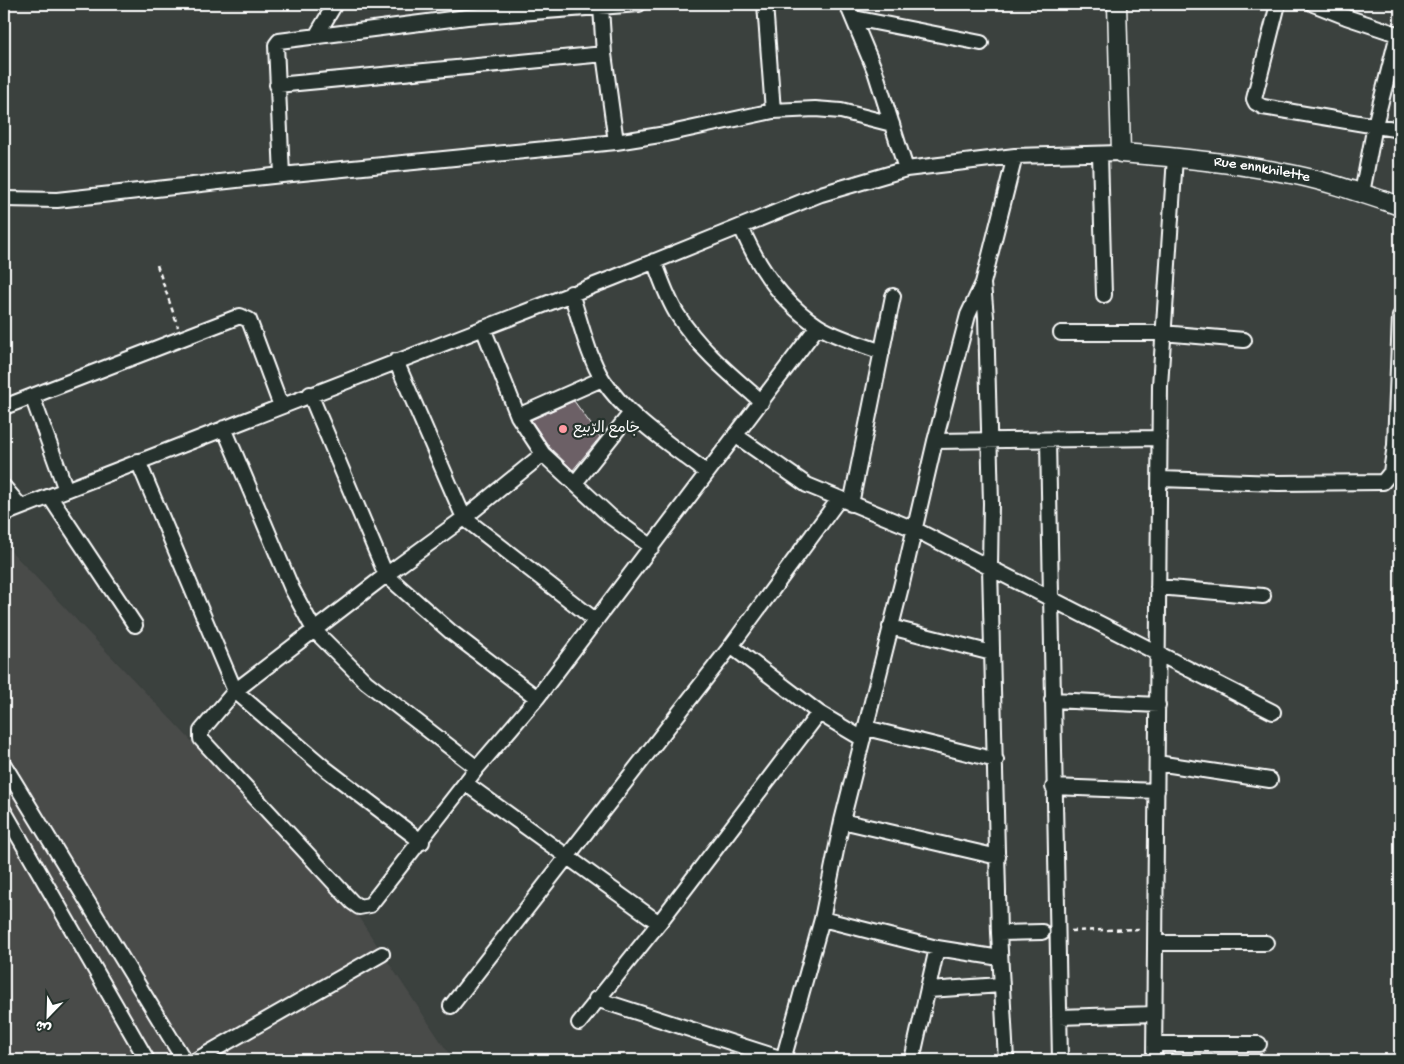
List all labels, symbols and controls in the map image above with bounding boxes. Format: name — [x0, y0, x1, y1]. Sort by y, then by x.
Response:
street label: Rue ennkhilette — [1213, 153, 1312, 187]
place label: جامع الرّبيع — [573, 420, 640, 438]
marker: جامع الرّبيع — [557, 423, 569, 435]
north arrow — [22, 992, 72, 1042]
text: ش — [33, 1015, 54, 1036]

